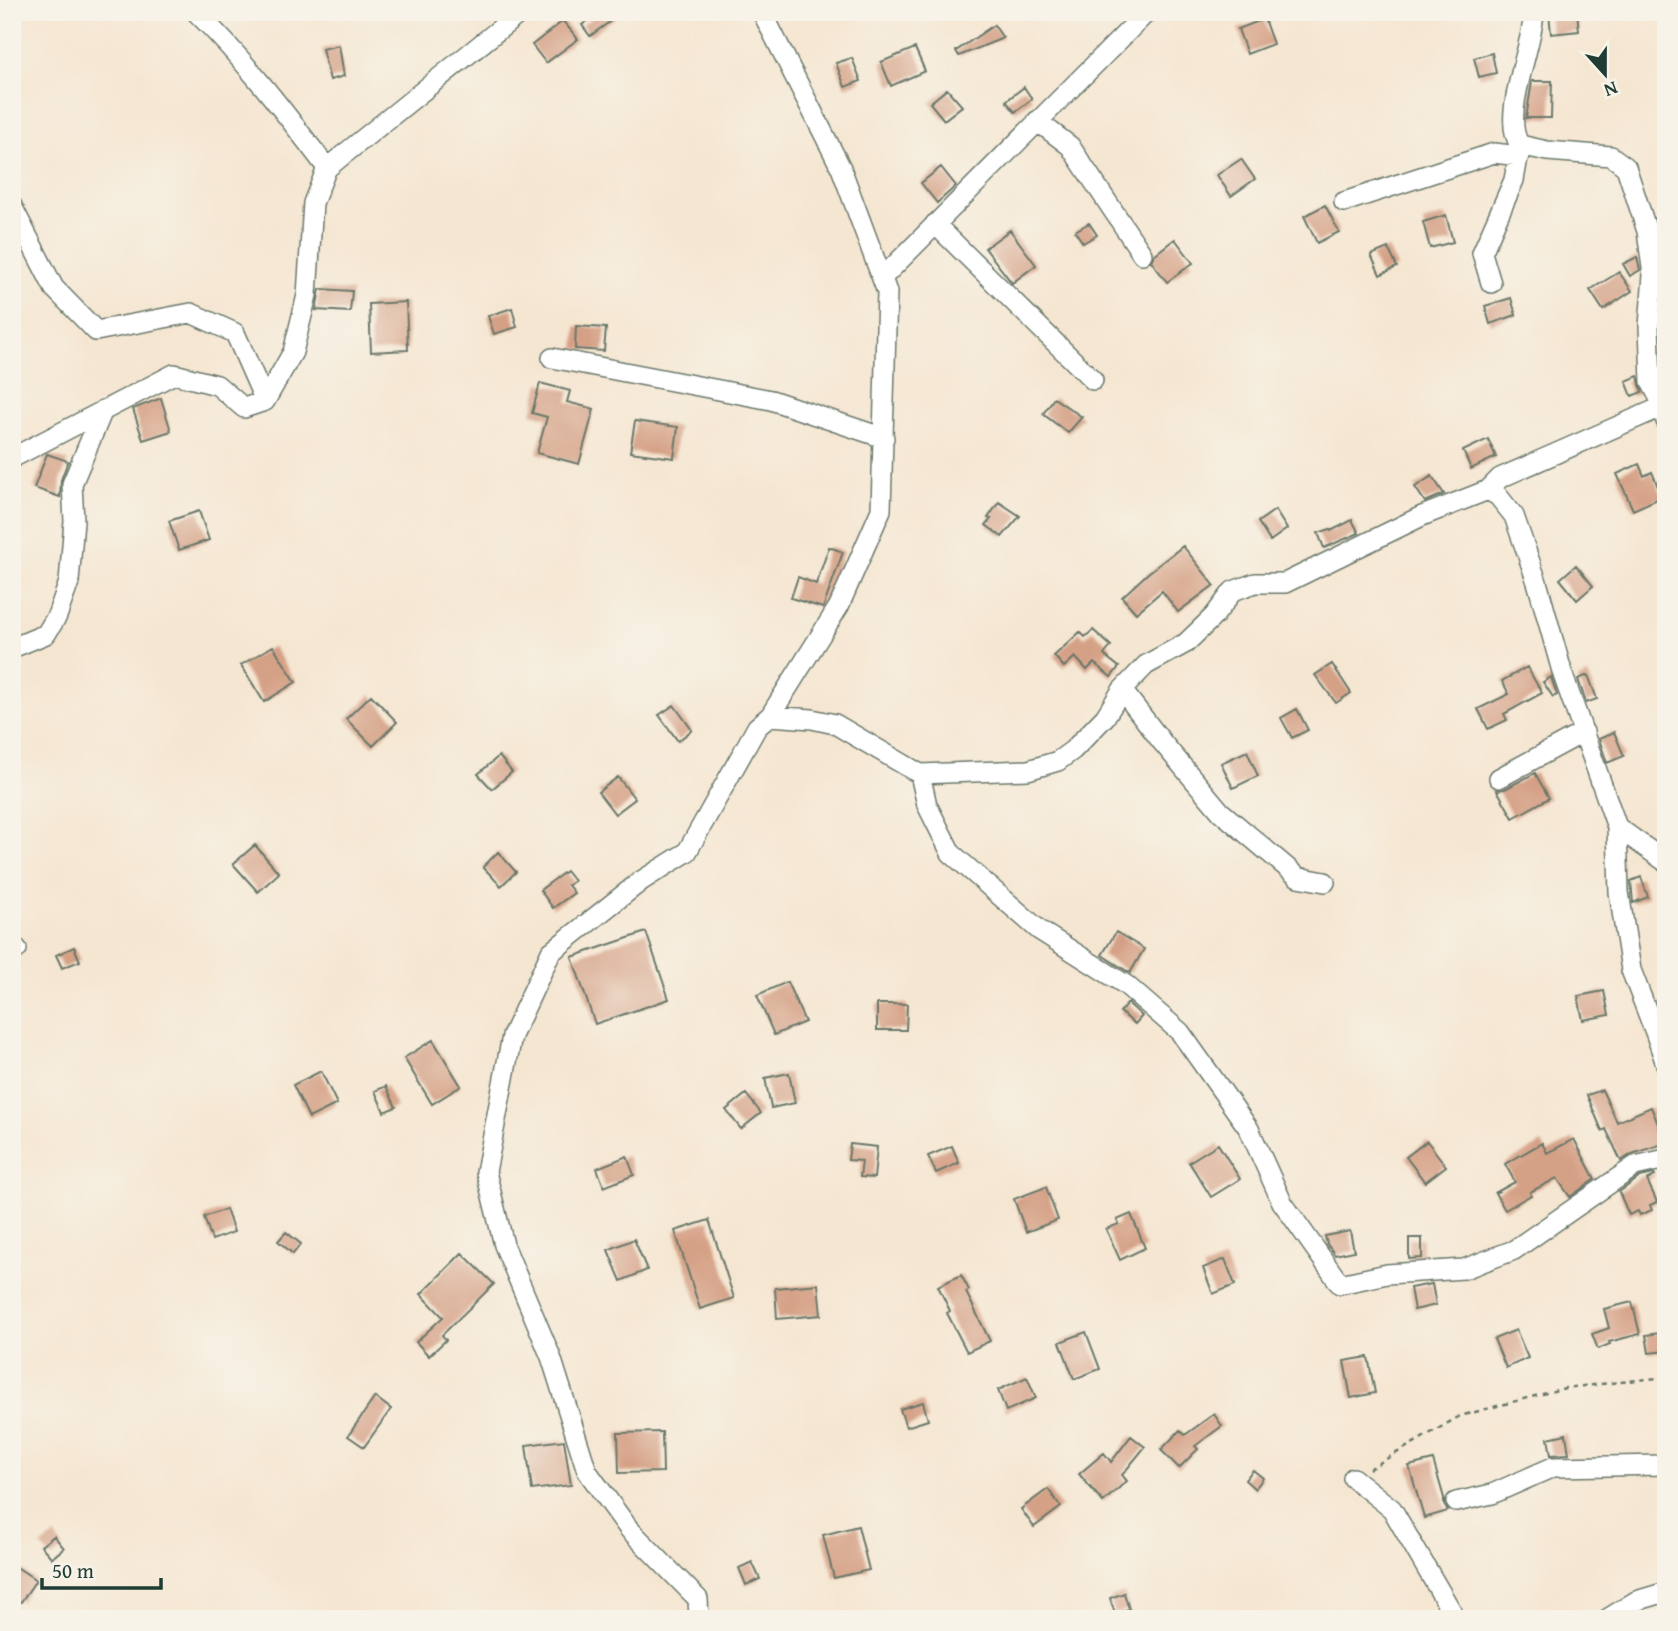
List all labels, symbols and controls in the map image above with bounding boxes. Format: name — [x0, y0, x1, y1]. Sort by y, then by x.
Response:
north arrow — [1570, 38, 1640, 108]
text: N — [1600, 75, 1622, 105]
scale bar — [42, 1547, 161, 1591]
text: 50 m — [52, 1555, 94, 1586]

